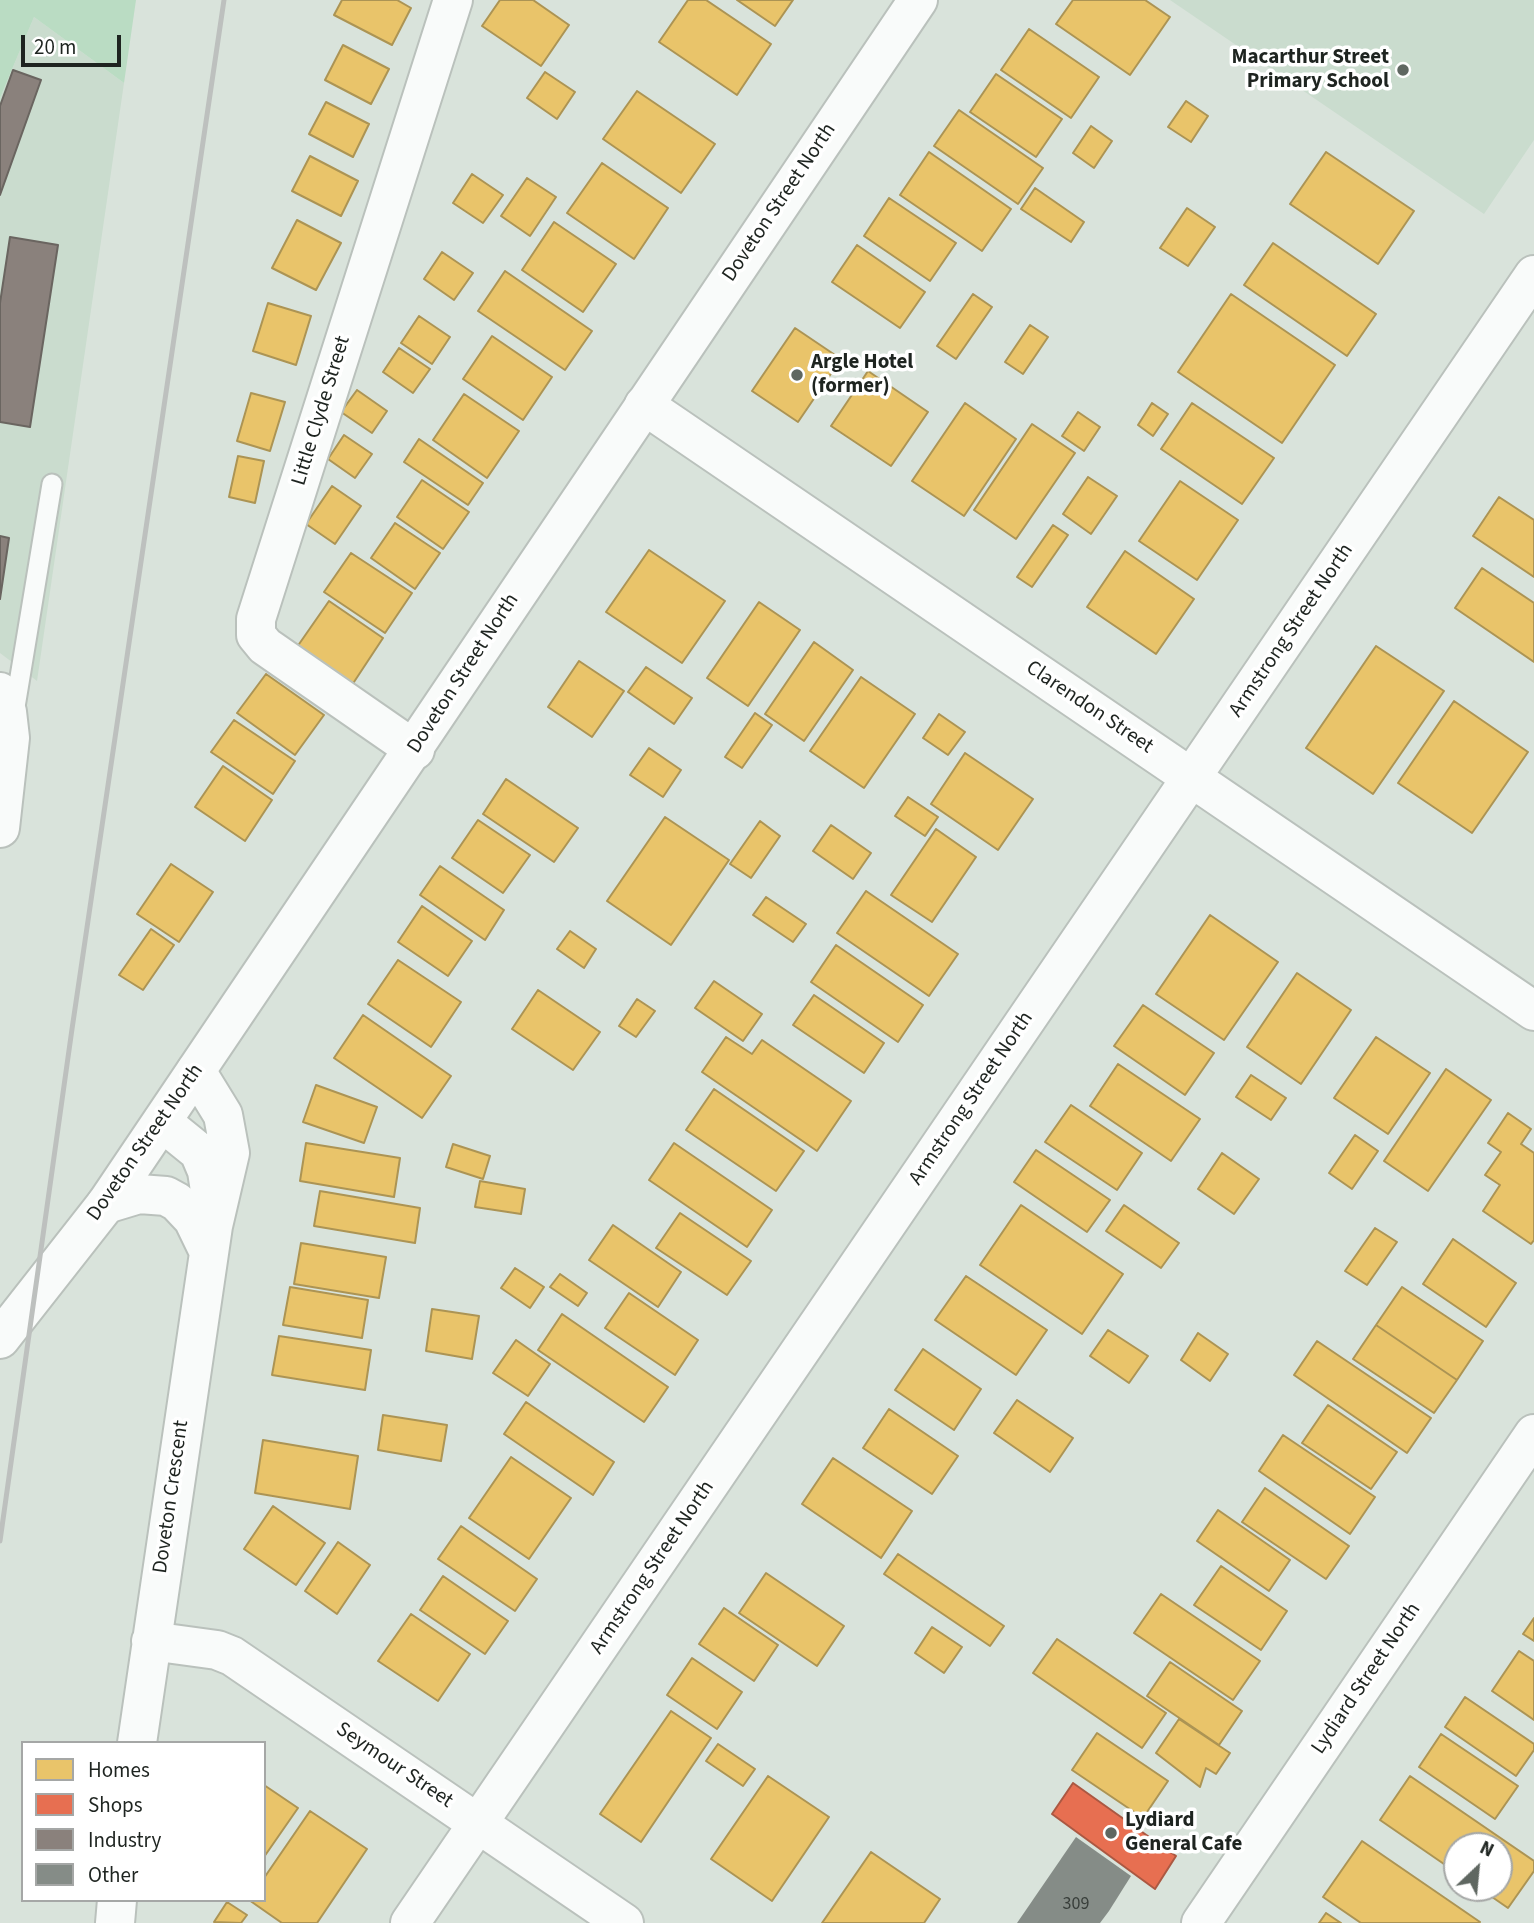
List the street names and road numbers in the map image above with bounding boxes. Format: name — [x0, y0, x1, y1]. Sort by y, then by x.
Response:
street label: Doveton Street North — [718, 119, 842, 287]
street label: Little Clyde Street — [287, 333, 357, 489]
street label: Armstrong Street North — [1225, 539, 1359, 723]
street label: Doveton Street North — [403, 589, 525, 759]
street label: Clarendon Street — [1021, 656, 1157, 760]
street label: Armstrong Street North — [905, 1007, 1039, 1191]
street label: Doveton Street North — [82, 1060, 210, 1226]
street label: Doveton Crescent — [149, 1419, 195, 1575]
street label: Armstrong Street North — [586, 1476, 720, 1660]
street label: Lydiard Street North — [1307, 1599, 1427, 1759]
street label: Seymour Street — [331, 1718, 457, 1814]

